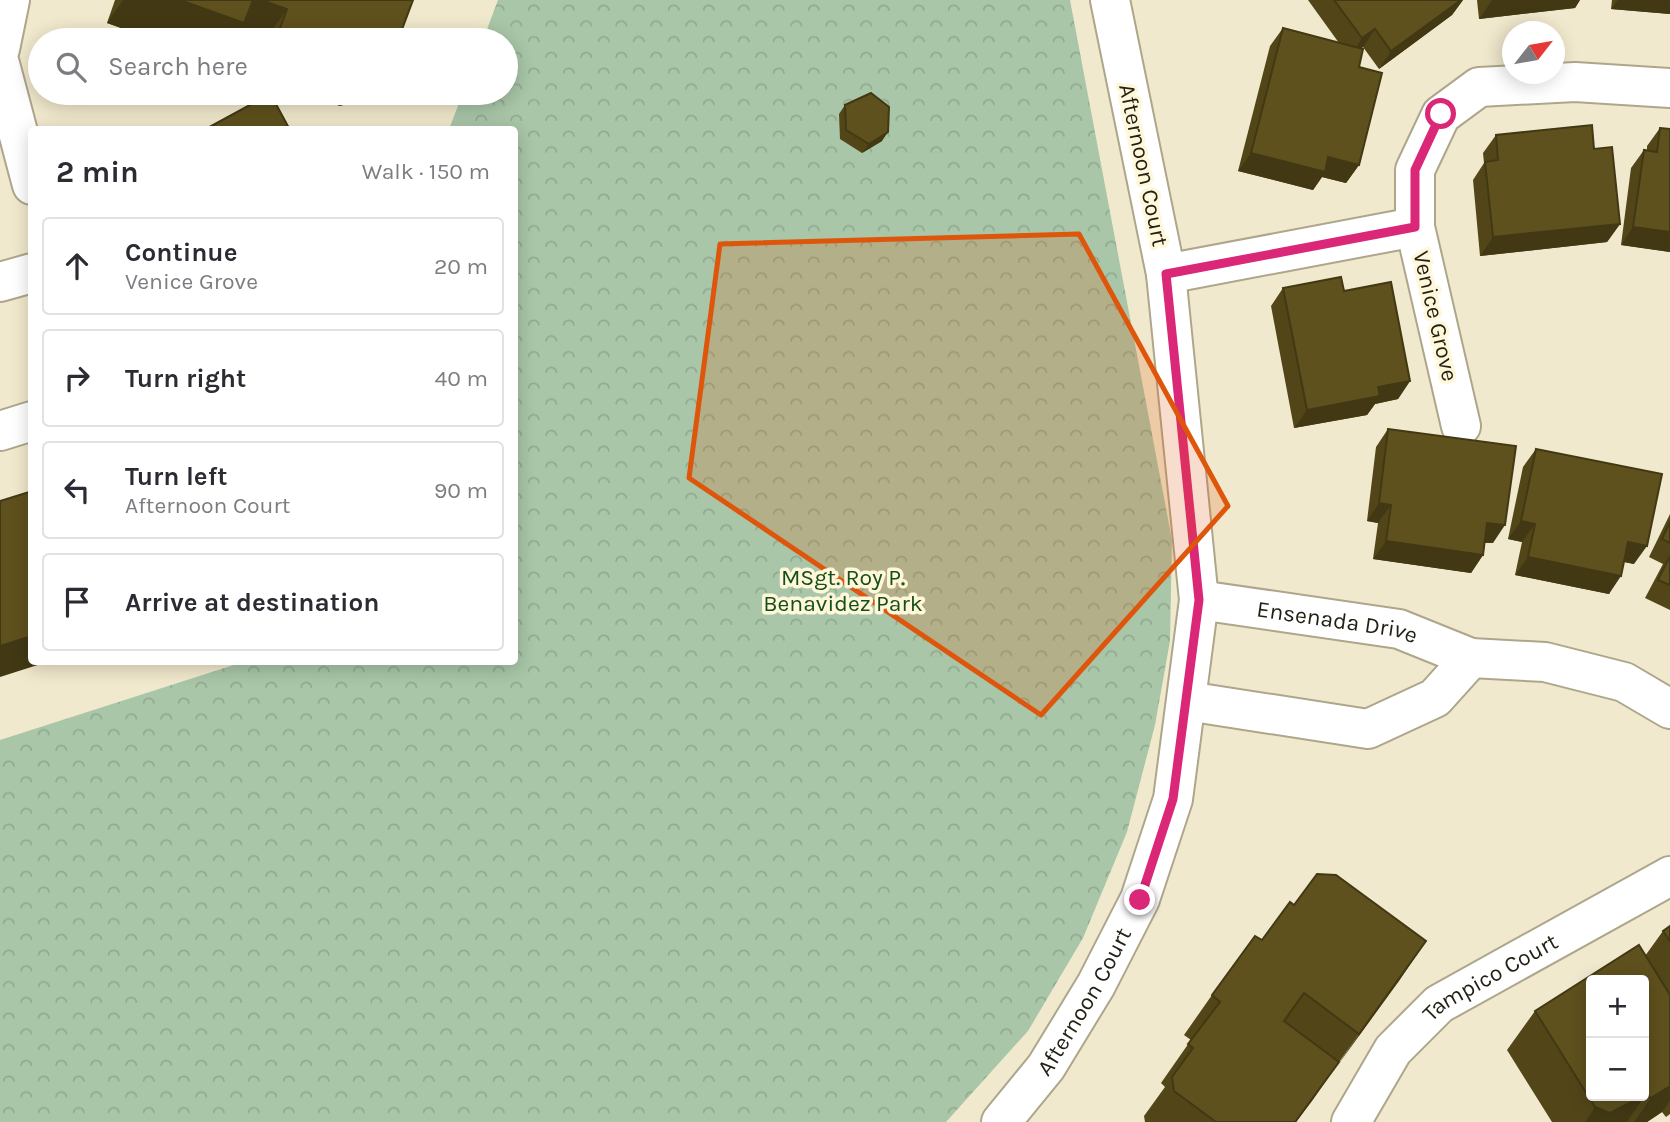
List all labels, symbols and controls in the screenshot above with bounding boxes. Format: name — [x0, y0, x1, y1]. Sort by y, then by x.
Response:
north arrow — [1502, 21, 1565, 84]
search box — [28, 28, 518, 105]
icon: search — [52, 48, 90, 86]
text: Search here — [108, 51, 248, 82]
street label: Afternoon Court — [1113, 81, 1174, 249]
route start — [1425, 98, 1456, 129]
text: 2 min — [56, 154, 139, 190]
text: Walk · 150 m — [362, 158, 490, 185]
text: Continue — [125, 237, 237, 268]
icon: ahead — [58, 247, 96, 285]
street label: Venice Grove — [1407, 248, 1464, 384]
text: 20 m — [434, 253, 488, 280]
text: Venice Grove — [125, 268, 258, 295]
icon: right — [58, 359, 96, 397]
text: Turn right — [125, 363, 246, 394]
text: 40 m — [435, 365, 488, 392]
text: Turn left — [125, 461, 227, 492]
icon: left — [58, 471, 96, 509]
text: 90 m — [434, 477, 488, 504]
text: Afternoon Court — [125, 492, 291, 519]
park label: MSgt. Roy P. Benavidez Park — [763, 564, 923, 617]
icon: arrive — [58, 583, 96, 621]
text: Arrive at destination — [125, 587, 379, 618]
street label: Ensenada Drive — [1255, 596, 1422, 649]
route end — [1124, 884, 1155, 915]
street label: Afternoon Court — [1032, 923, 1137, 1081]
street label: Tampico Court — [1417, 928, 1563, 1027]
map controls — [1586, 975, 1649, 1101]
button: + — [1586, 975, 1649, 1038]
button: − — [1586, 1038, 1649, 1101]

